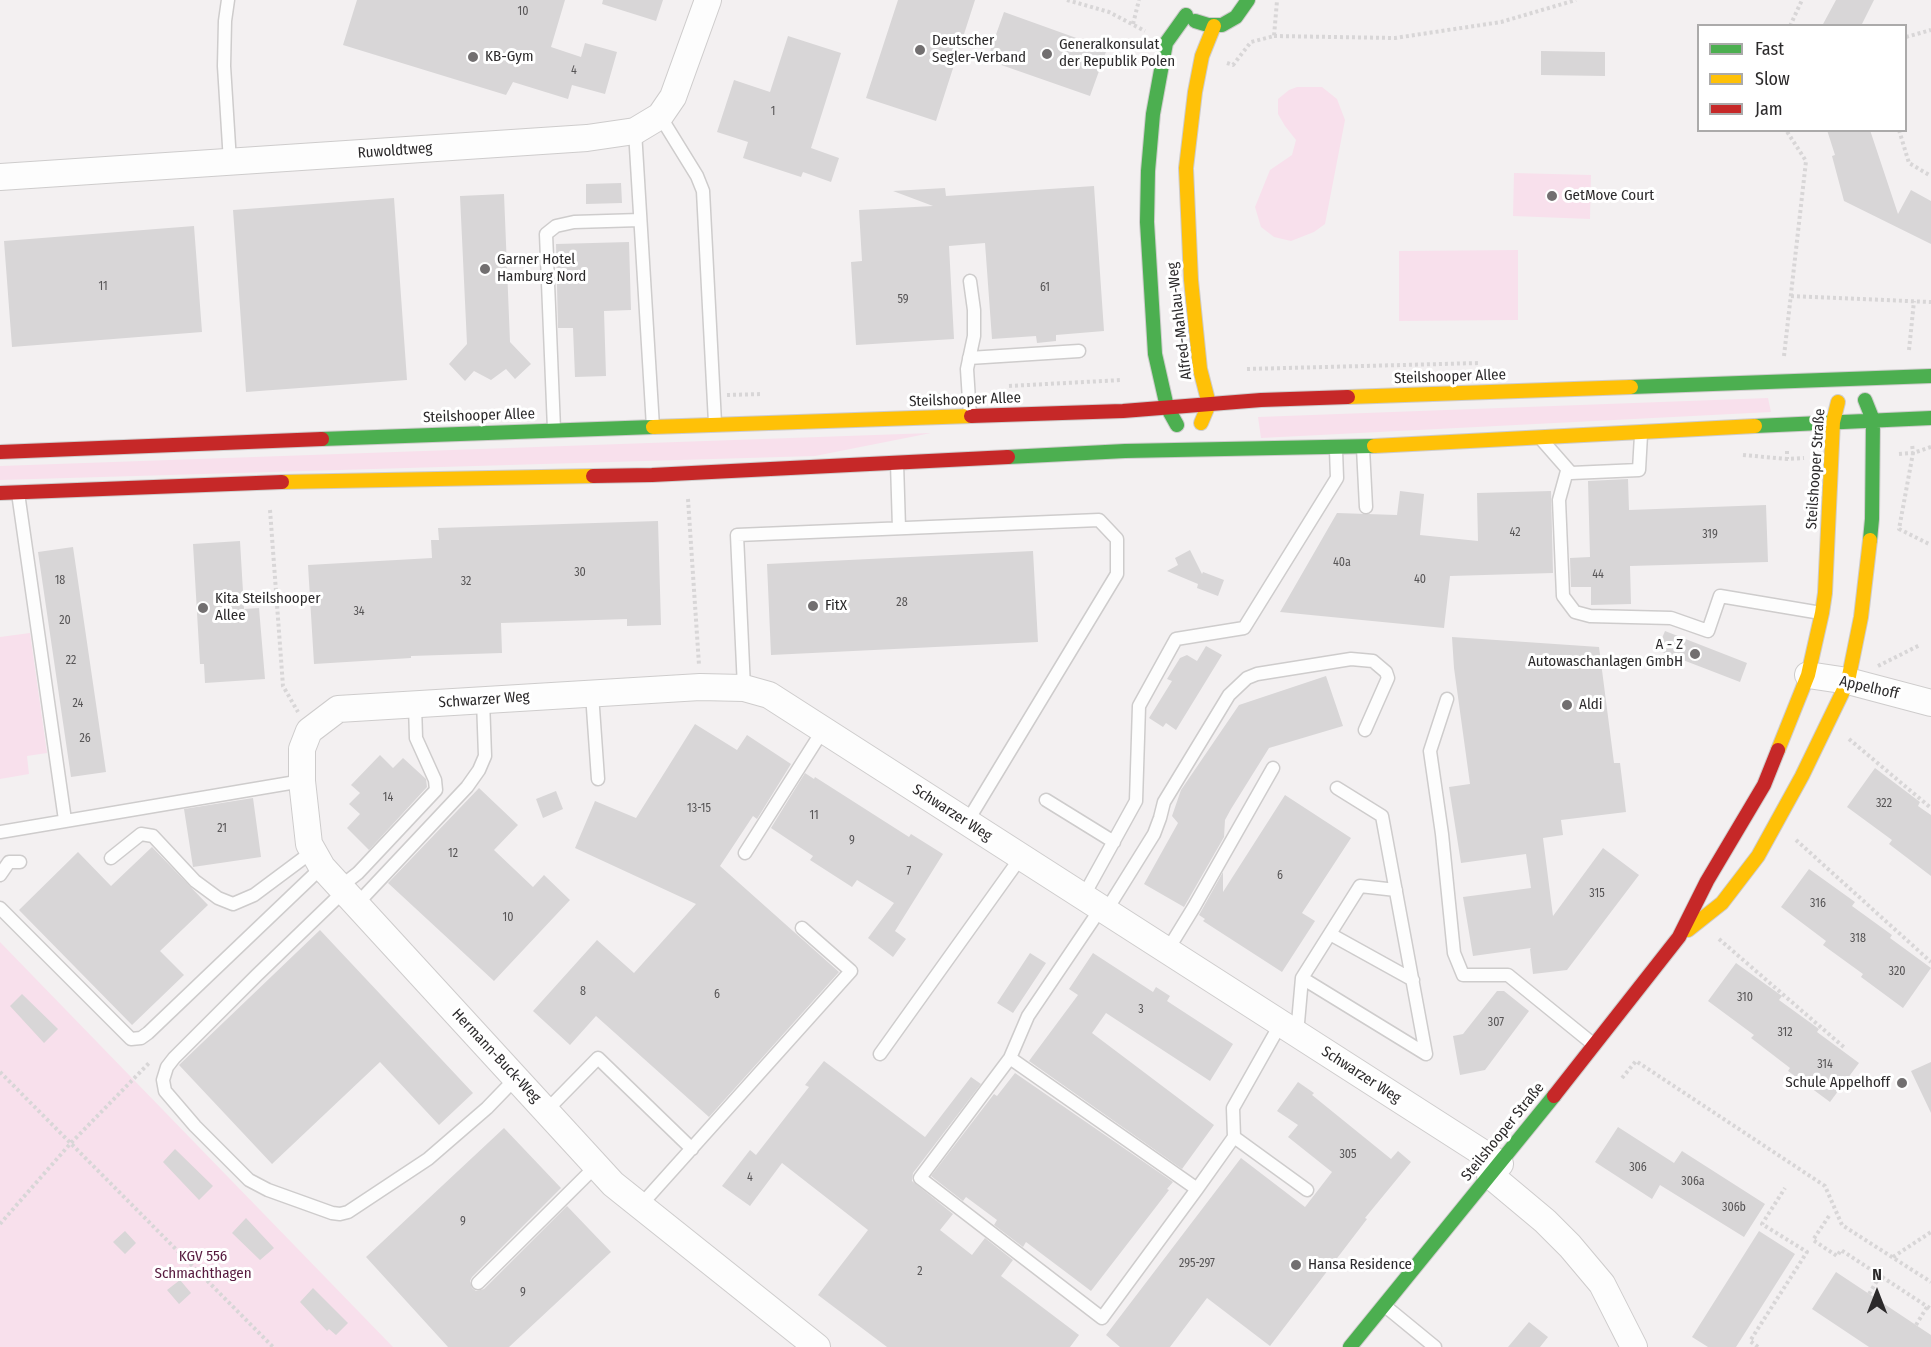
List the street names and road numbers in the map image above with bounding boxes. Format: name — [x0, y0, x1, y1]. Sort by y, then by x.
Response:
street label: Ruwoldtweg — [357, 139, 433, 163]
street label: Alfred-Mahlau-Weg — [1164, 261, 1196, 381]
street label: Steilshooper Allee — [1394, 366, 1506, 388]
street label: Steilshooper Allee — [909, 389, 1021, 411]
street label: Steilshooper Allee — [423, 405, 535, 427]
street label: Steilshooper Straße — [1803, 408, 1829, 530]
street label: Appelhoff — [1838, 672, 1900, 704]
street label: Schwarzer Weg — [438, 688, 530, 712]
street label: Schwarzer Weg — [909, 781, 995, 845]
street label: Hermann-Buck-Weg — [448, 1005, 544, 1107]
street label: Schwarzer Weg — [1318, 1043, 1404, 1107]
street label: Steilshooper Straße — [1458, 1079, 1548, 1185]

